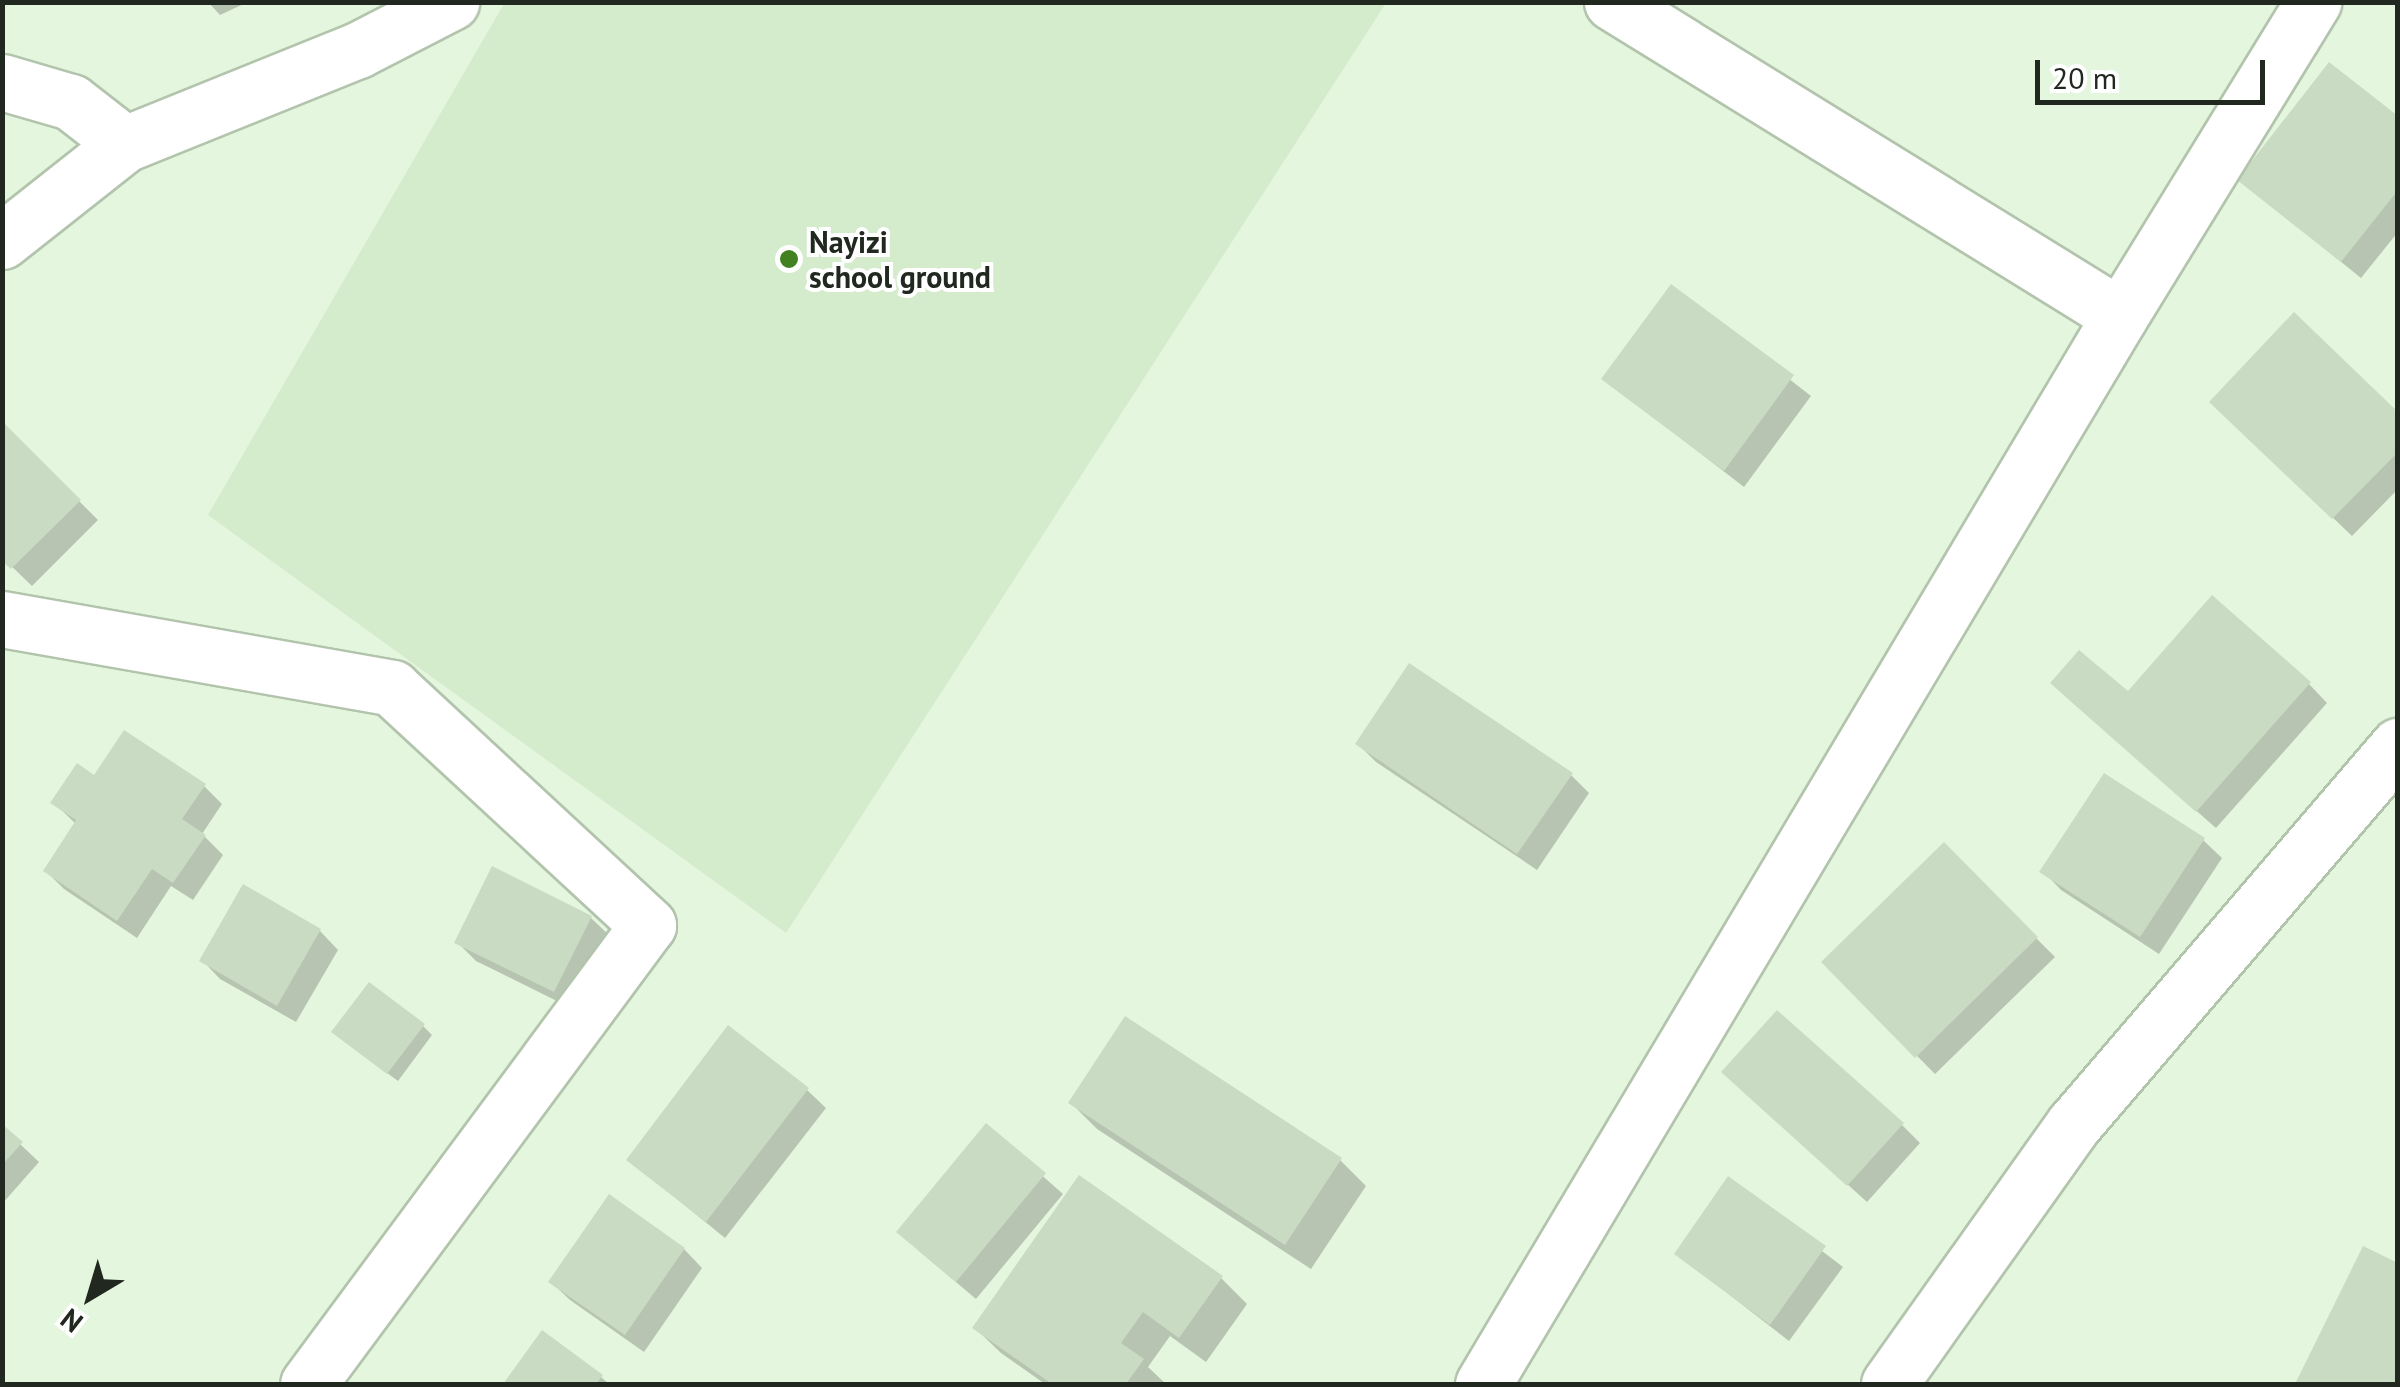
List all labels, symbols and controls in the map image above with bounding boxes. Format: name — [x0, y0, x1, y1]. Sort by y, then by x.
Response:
scale bar — [2040, 40, 2270, 102]
text: 20 m — [2052, 58, 2117, 97]
place label: Nayizi school ground — [809, 224, 991, 294]
marker: Nayizi school ground — [778, 248, 800, 270]
north arrow — [40, 1247, 140, 1347]
text: N — [53, 1301, 90, 1341]

